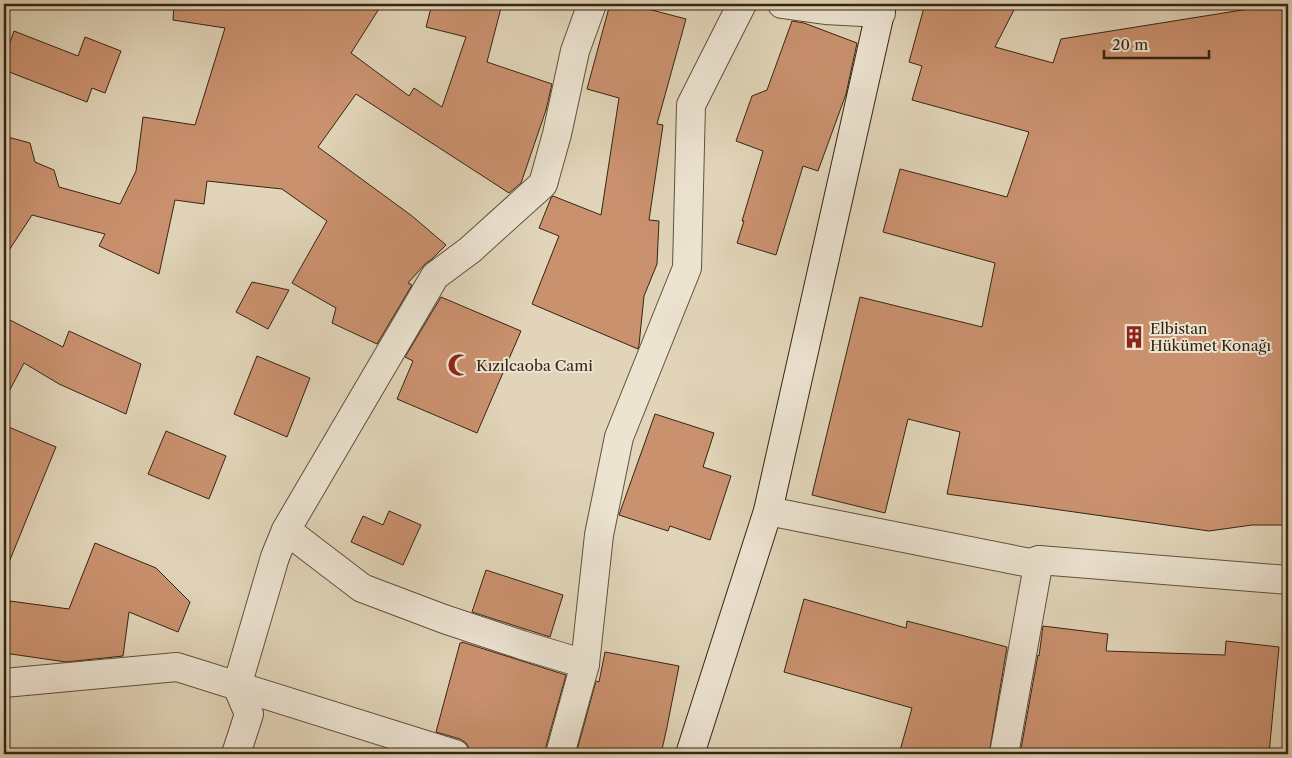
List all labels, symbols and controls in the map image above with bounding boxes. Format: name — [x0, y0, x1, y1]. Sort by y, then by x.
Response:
scale bar — [1104, 28, 1210, 60]
text: 20 m — [1112, 35, 1148, 54]
place label: Elbistan Hükümet Konağı — [1150, 319, 1271, 355]
building icon: Elbistan Hükümet Konağı — [1121, 324, 1147, 350]
mosque icon: Kızılcaoba Cami — [446, 352, 472, 378]
place label: Kızılcaoba Cami — [476, 356, 593, 375]

